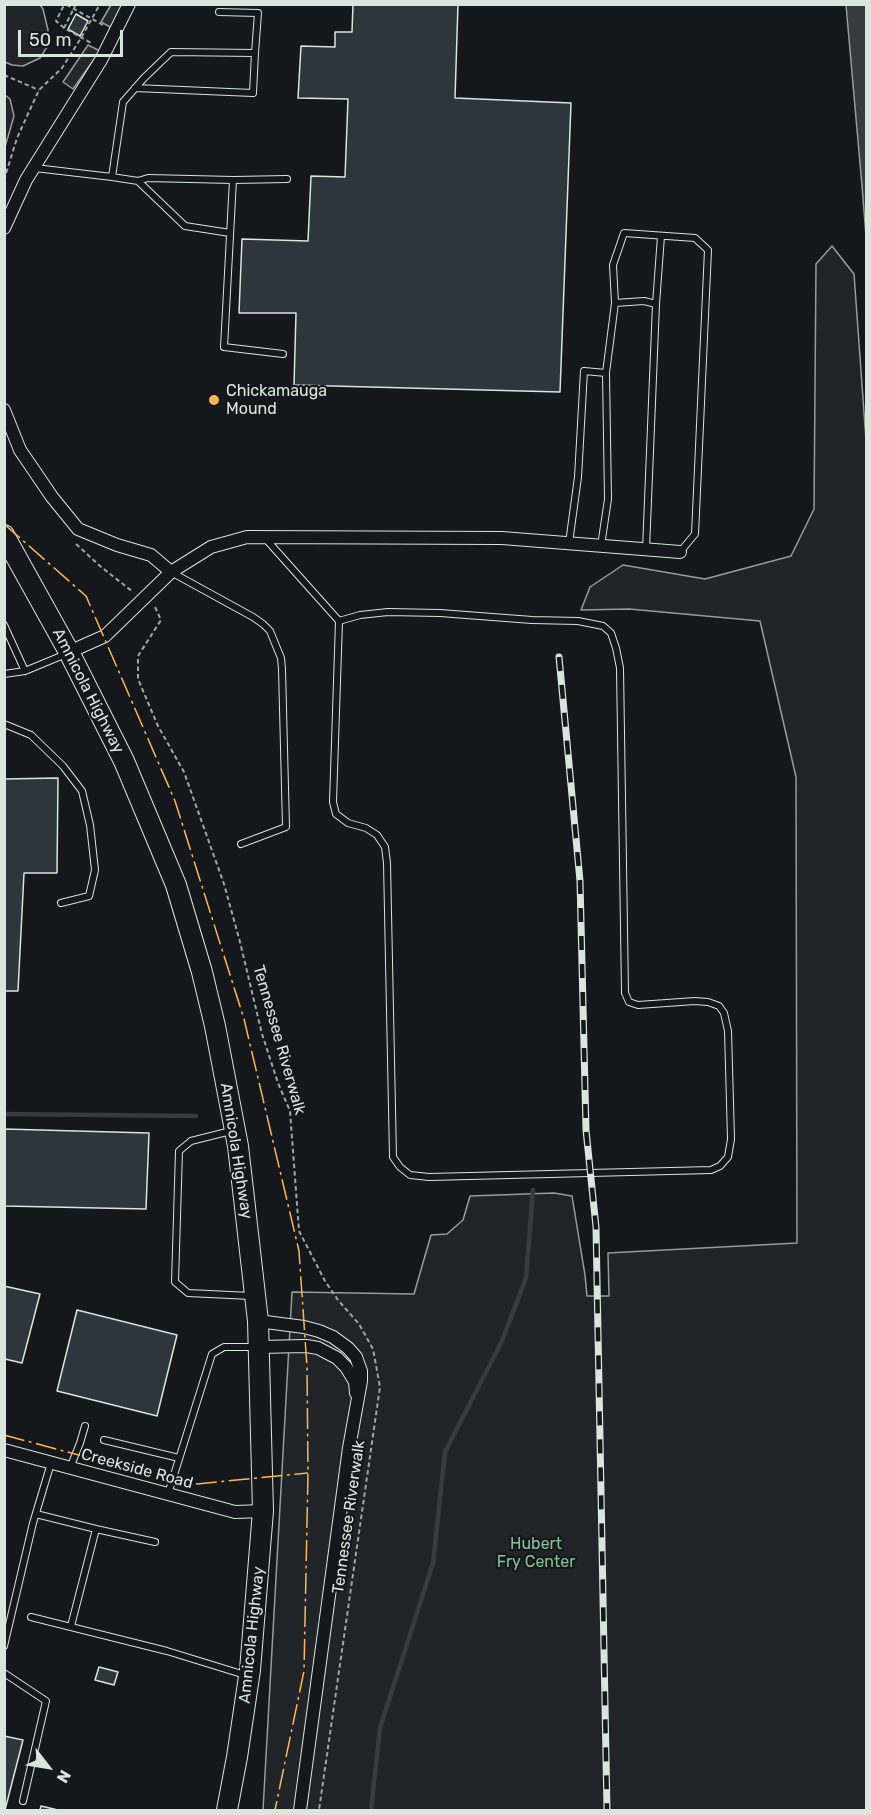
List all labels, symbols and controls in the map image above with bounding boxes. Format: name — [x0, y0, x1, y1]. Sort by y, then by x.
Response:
scale bar — [21, 18, 126, 56]
text: 50 m — [29, 29, 72, 51]
place label: Chickamauga Mound — [226, 381, 327, 419]
marker: Chickamauga Mound — [207, 393, 221, 407]
street label: Amnicola Highway — [48, 625, 128, 757]
street label: Tennessee Riverwalk — [248, 963, 310, 1117]
street label: Amnicola Highway — [216, 1081, 256, 1221]
street label: Tennessee Riverwalk — [329, 1439, 369, 1595]
street label: Creekside Road — [79, 1445, 195, 1493]
park label: Hubert Fry Center — [497, 1534, 575, 1572]
street label: Amnicola Highway — [235, 1566, 269, 1704]
north arrow — [18, 1737, 78, 1797]
text: N — [53, 1767, 75, 1786]

